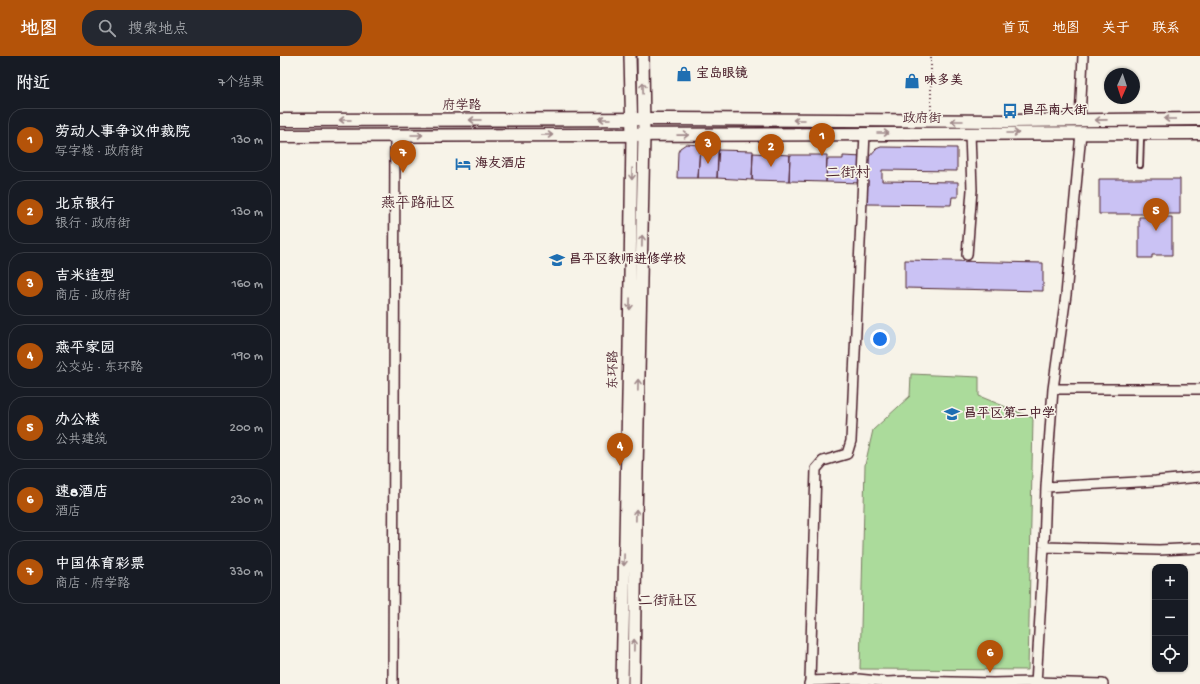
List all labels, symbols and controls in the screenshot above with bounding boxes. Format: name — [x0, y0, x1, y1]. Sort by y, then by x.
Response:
search box — [82, 10, 362, 46]
icon: search — [96, 17, 118, 39]
text: 地图 — [20, 19, 58, 42]
text: 搜索地点 — [128, 21, 188, 39]
text: 首页 — [1002, 21, 1030, 38]
text: 地图 — [1052, 21, 1080, 38]
text: 关于 — [1102, 21, 1130, 38]
text: 联系 — [1152, 21, 1180, 38]
shop icon: 宝岛眼镜 — [675, 65, 693, 83]
place label: 宝岛眼镜 — [696, 66, 748, 82]
north arrow — [1104, 68, 1140, 104]
shop icon: 味多美 — [903, 72, 921, 90]
place label: 味多美 — [924, 73, 963, 89]
text: 附近 — [16, 75, 50, 95]
text: 7个结果 — [218, 76, 264, 91]
one-way arrow — [639, 82, 647, 95]
street label: 府学路 — [442, 97, 482, 114]
bus stop icon: 昌平南大街 — [1001, 102, 1019, 120]
place label: 昌平南大街 — [1022, 103, 1088, 119]
street label: 政府街 — [902, 111, 942, 127]
one-way arrow — [1164, 115, 1177, 123]
one-way arrow — [339, 116, 352, 124]
one-way arrow — [469, 116, 482, 124]
one-way arrow — [599, 116, 612, 123]
one-way arrow — [793, 116, 806, 124]
one-way arrow — [1095, 116, 1108, 124]
one-way arrow — [951, 117, 964, 125]
pin: 1 — [809, 123, 835, 156]
text: 劳动人事争议仲裁院 — [55, 124, 190, 142]
one-way arrow — [876, 129, 889, 137]
one-way arrow — [1006, 129, 1019, 137]
one-way arrow — [410, 131, 423, 139]
one-way arrow — [540, 131, 553, 139]
one-way arrow — [676, 131, 689, 139]
pin: 3 — [695, 131, 721, 164]
text: 1 — [27, 133, 33, 148]
text: 130 m — [231, 133, 263, 148]
pin: 2 — [758, 134, 784, 167]
pin: 7 — [390, 140, 416, 173]
text: 写字楼 · 政府街 — [55, 145, 143, 160]
hotel icon: 海友酒店 — [454, 155, 472, 173]
place label: 海友酒店 — [475, 156, 527, 172]
district label: 二街村 — [825, 164, 871, 183]
one-way arrow — [628, 167, 635, 180]
district label: 燕平路社区 — [380, 195, 456, 213]
text: 北京银行 — [55, 196, 115, 214]
pin: 5 — [1143, 198, 1169, 231]
text: 2 — [27, 205, 33, 220]
text: 130 m — [231, 205, 263, 220]
text: 银行 · 政府街 — [55, 217, 130, 232]
one-way arrow — [638, 235, 645, 248]
school or university icon: 昌平区教师进修学校 — [548, 251, 566, 269]
place label: 昌平区教师进修学校 — [569, 252, 686, 268]
text: 吉米造型 — [55, 268, 115, 286]
text: 3 — [27, 277, 33, 292]
text: 160 m — [231, 277, 263, 292]
text: 商店 · 政府街 — [55, 289, 130, 304]
one-way arrow — [626, 297, 633, 310]
your location — [870, 329, 890, 349]
text: 燕平家园 — [55, 340, 115, 358]
text: 4 — [27, 349, 33, 364]
text: 190 m — [232, 349, 263, 364]
street label: 东环路 — [605, 350, 622, 390]
text: 公交站 · 东环路 — [55, 361, 143, 376]
one-way arrow — [635, 379, 642, 392]
school or university icon: 昌平区第二中学 — [943, 405, 961, 423]
place label: 昌平区第二中学 — [964, 406, 1055, 422]
text: 办公楼 — [55, 412, 100, 430]
text: 5 — [27, 421, 33, 436]
text: 200 m — [230, 421, 263, 436]
text: 公共建筑 — [55, 433, 107, 448]
pin: 4 — [607, 433, 633, 466]
text: 速8酒店 — [55, 484, 108, 502]
text: 6 — [27, 493, 33, 508]
text: 230 m — [230, 493, 263, 508]
text: 酒店 — [55, 505, 81, 520]
one-way arrow — [632, 509, 640, 522]
one-way arrow — [621, 553, 628, 566]
text: 中国体育彩票 — [55, 556, 145, 574]
map controls — [1152, 564, 1188, 672]
button: + — [1152, 564, 1188, 600]
text: 7 — [27, 565, 33, 580]
text: 330 m — [230, 565, 263, 580]
text: 商店 · 府学路 — [55, 577, 130, 592]
district label: 二街社区 — [638, 593, 698, 611]
button: − — [1152, 600, 1188, 636]
button: locate — [1152, 636, 1188, 672]
one-way arrow — [630, 639, 638, 652]
pin: 6 — [977, 640, 1003, 673]

